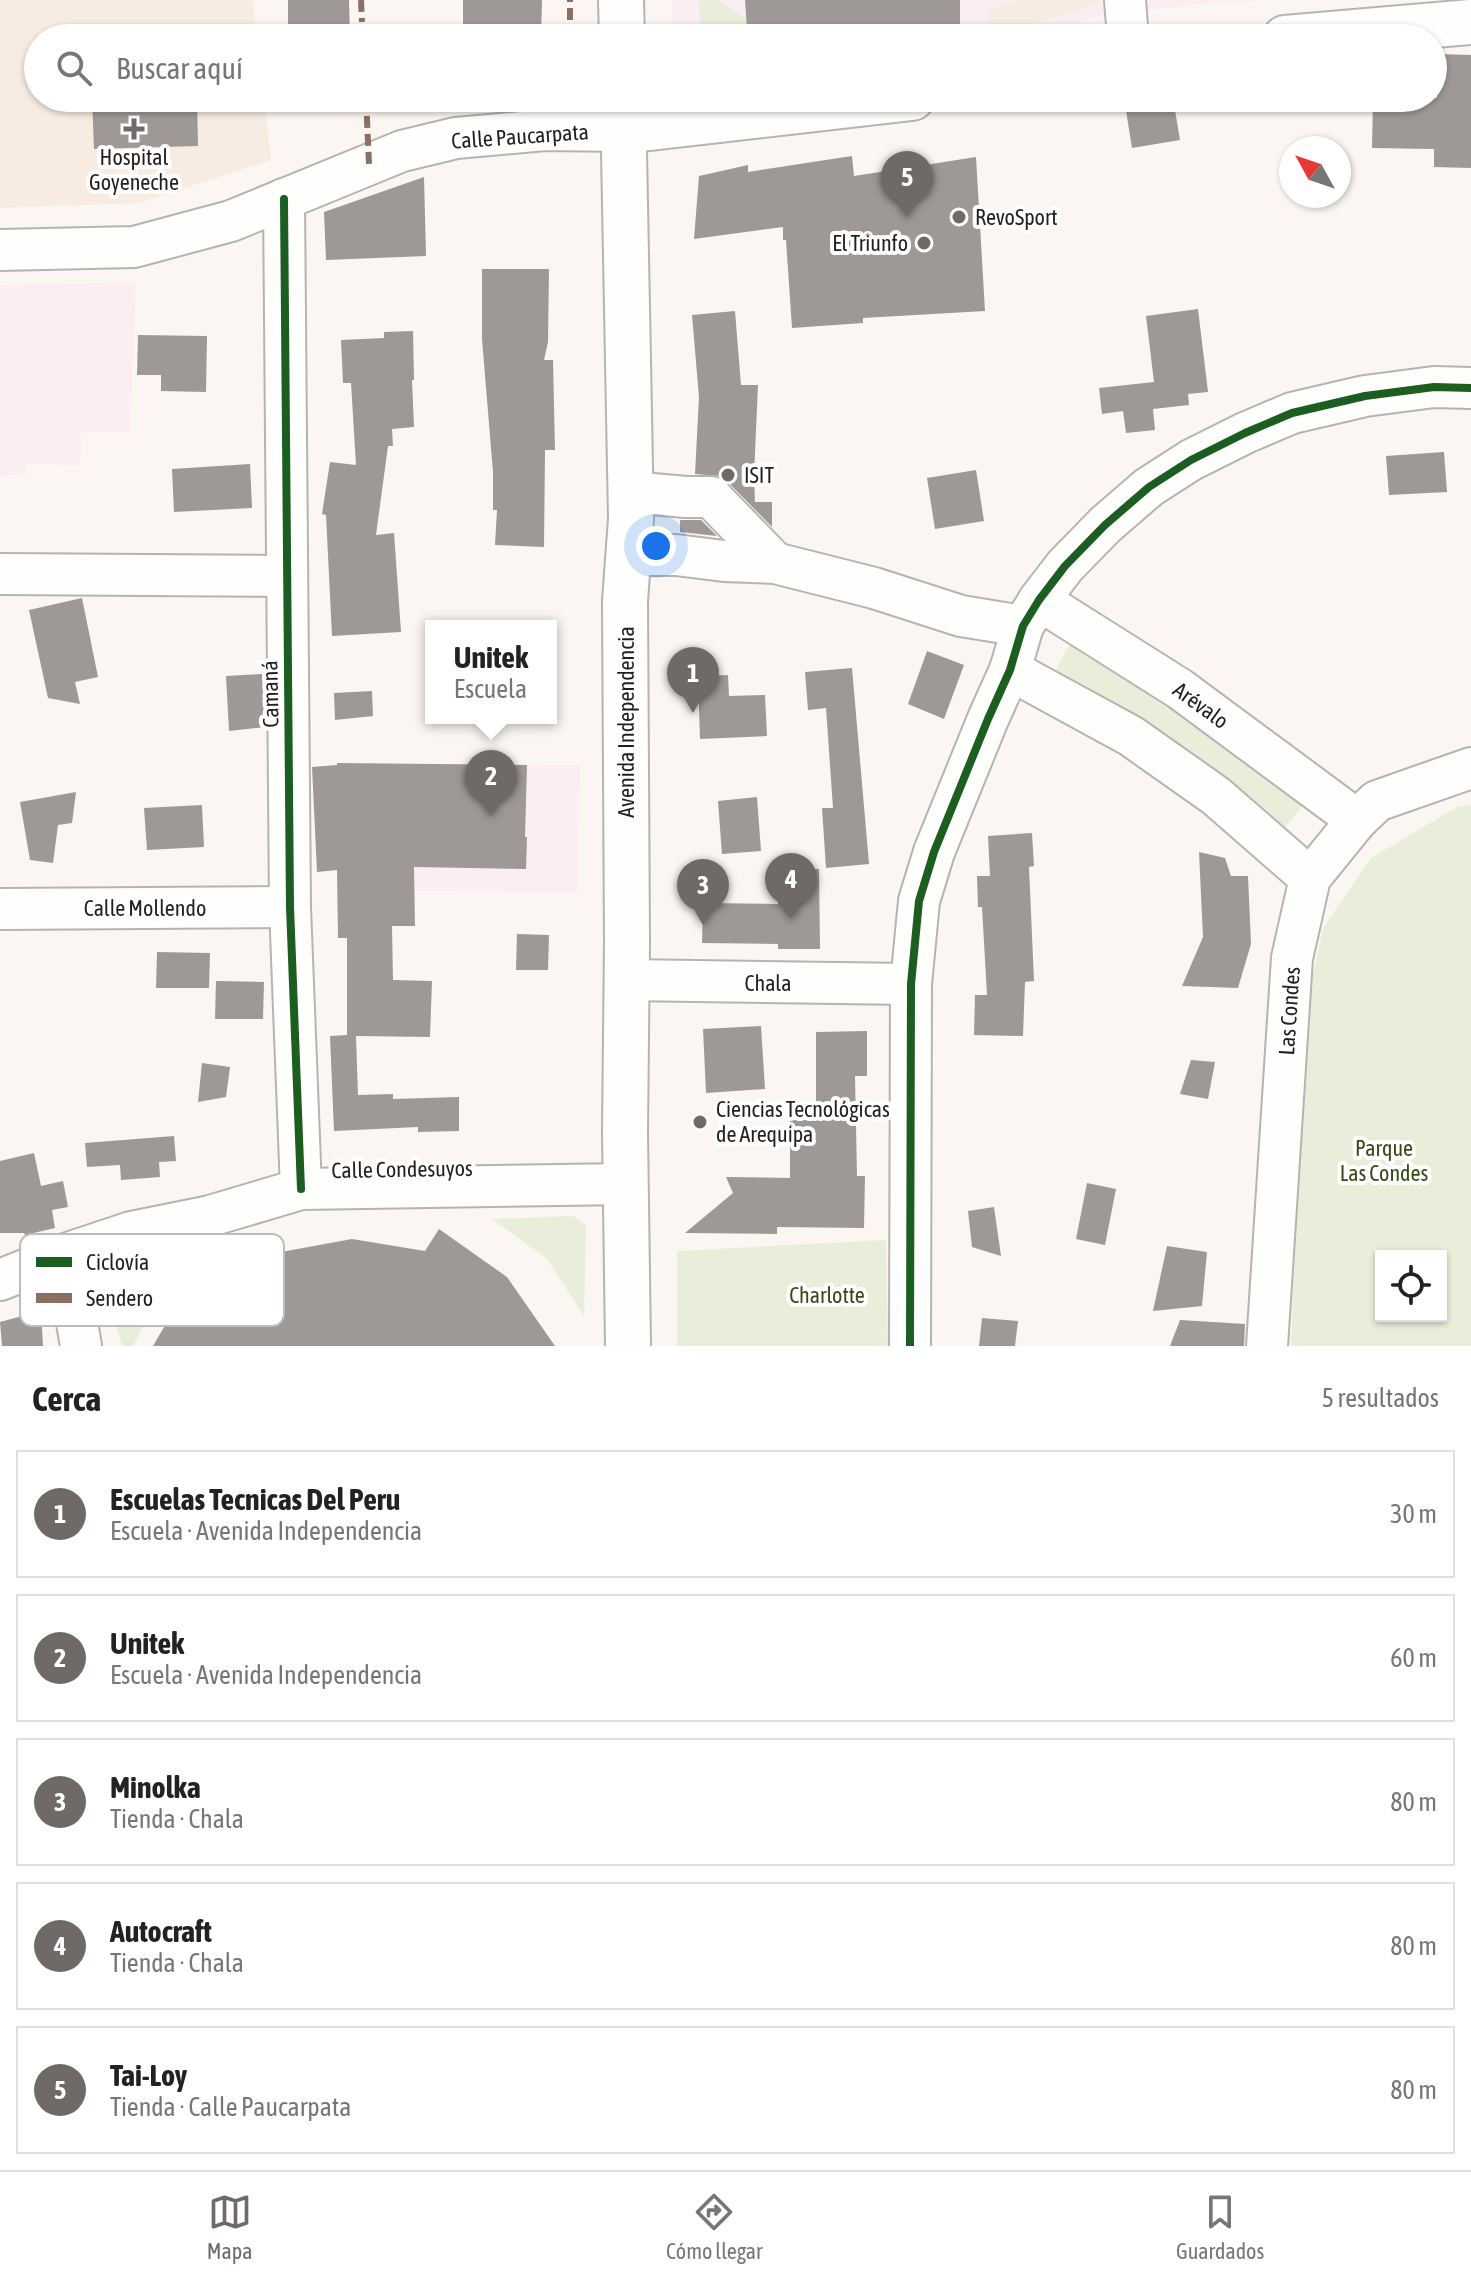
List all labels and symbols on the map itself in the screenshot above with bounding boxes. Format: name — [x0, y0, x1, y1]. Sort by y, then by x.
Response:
marker: Hospital Goyeneche — [123, 118, 145, 140]
street label: Calle Paucarpata — [450, 118, 590, 154]
north arrow — [1279, 136, 1351, 208]
place label: Hospital Goyeneche — [89, 144, 179, 195]
pin: 5 — [881, 151, 933, 217]
place label: RevoSport — [975, 204, 1058, 230]
marker: RevoSport — [950, 208, 968, 226]
place label: El Triunfo — [832, 230, 908, 256]
marker: El Triunfo — [915, 234, 933, 252]
place label: ISIT — [744, 462, 774, 488]
marker: ISIT — [719, 466, 737, 484]
your location — [636, 526, 676, 566]
street label: Avenida Independencia — [613, 626, 639, 818]
pin: 1 — [667, 647, 719, 713]
street label: Camaná — [256, 660, 284, 728]
street label: Arévalo — [1168, 676, 1234, 734]
pin: 2 — [465, 750, 517, 816]
pin: 4 — [765, 853, 817, 919]
pin: 3 — [677, 859, 729, 925]
street label: Calle Mollendo — [84, 895, 206, 921]
street label: Las Condes — [1273, 966, 1305, 1056]
street label: Chala — [745, 970, 791, 996]
place label: Ciencias Tecnológicas de Arequipa — [716, 1096, 890, 1147]
marker: Ciencias Tecnológicas de Arequipa — [691, 1113, 709, 1131]
park label: Parque Las Condes — [1340, 1135, 1429, 1186]
street label: Calle Condesuyos — [331, 1155, 473, 1183]
legend — [20, 1234, 284, 1326]
text: Ciclovía — [86, 1249, 149, 1275]
park label: Charlotte — [789, 1282, 865, 1308]
text: Sendero — [86, 1285, 153, 1311]

